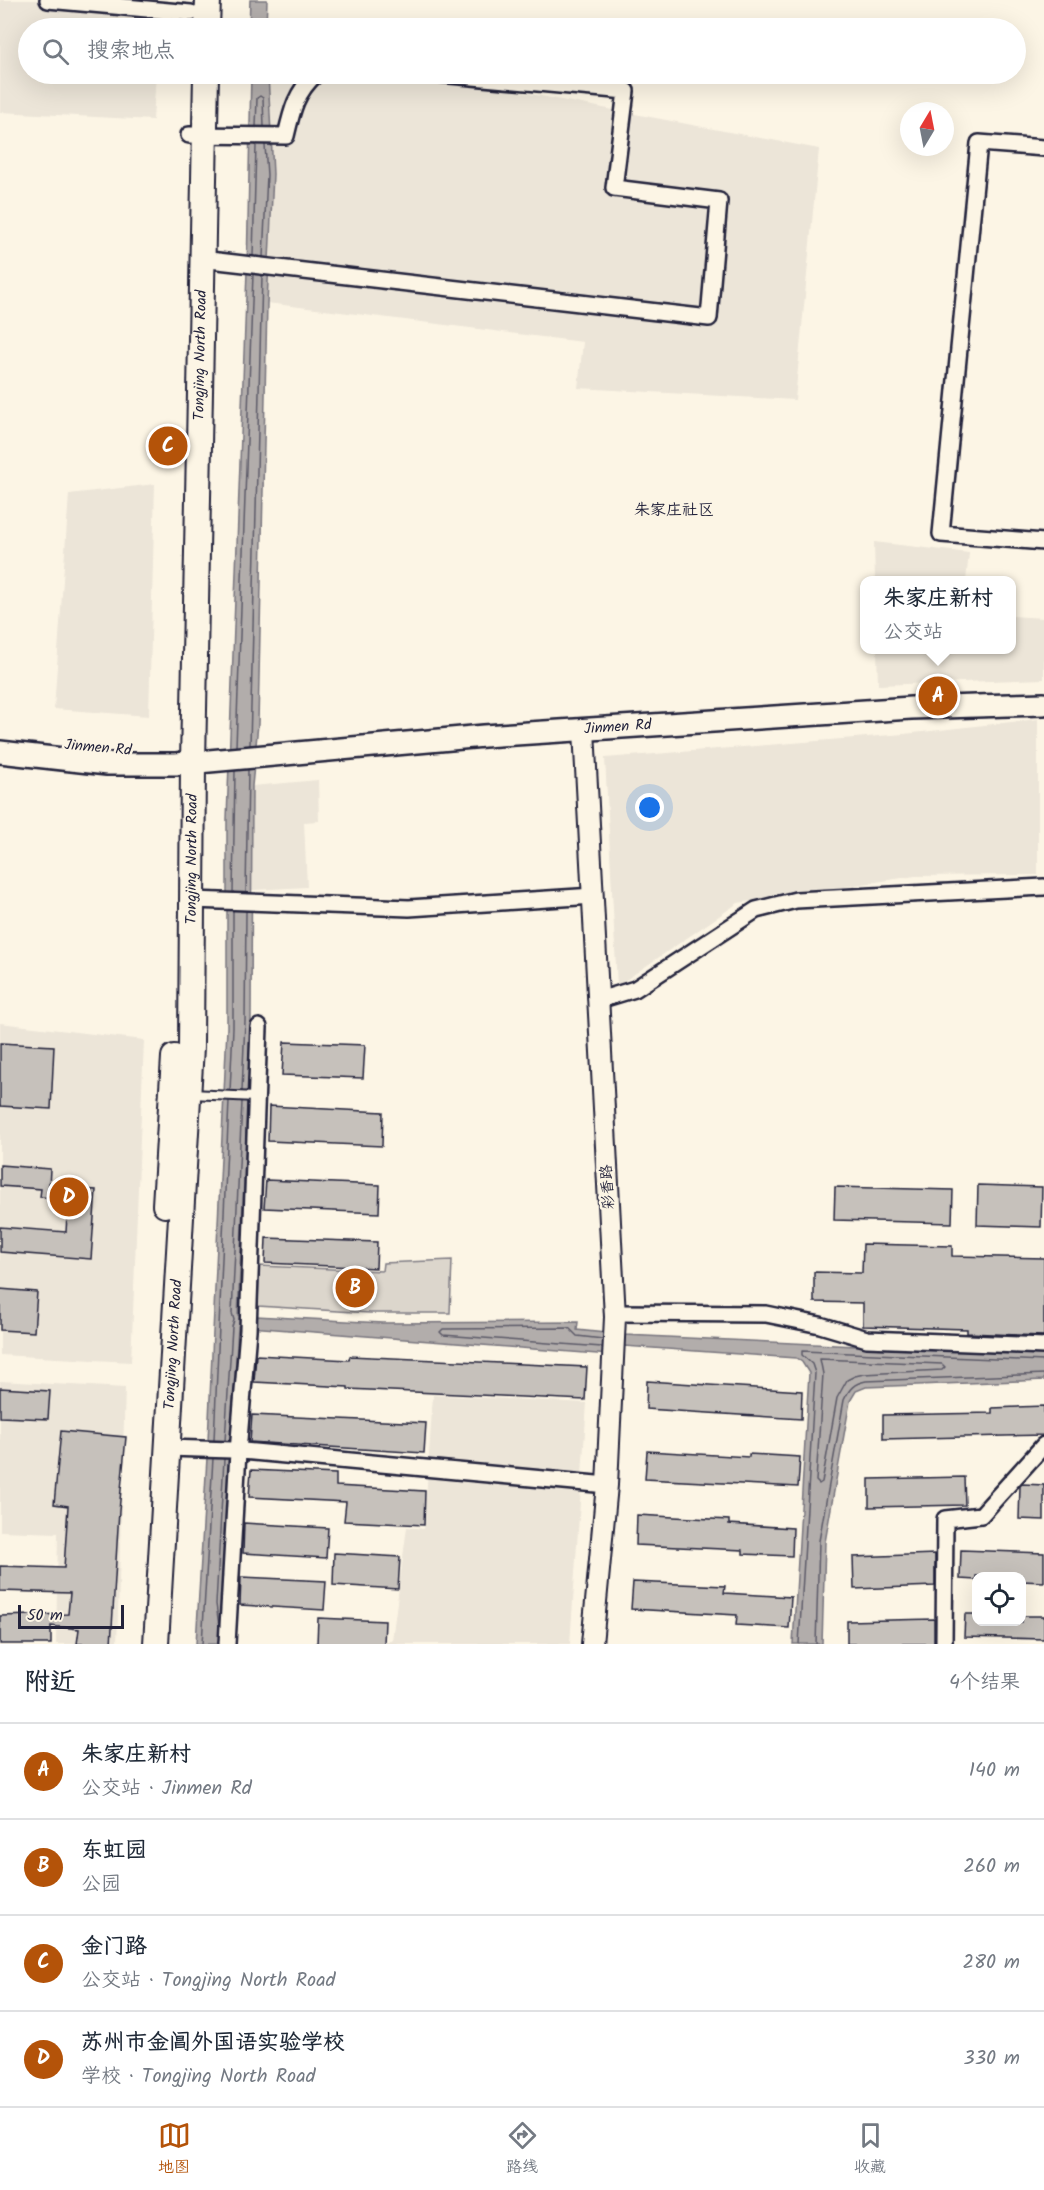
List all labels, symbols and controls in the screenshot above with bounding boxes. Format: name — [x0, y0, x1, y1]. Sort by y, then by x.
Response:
search box — [18, 18, 1026, 84]
text: 搜索地点 — [87, 34, 175, 69]
icon: search — [39, 35, 72, 68]
north arrow — [900, 102, 954, 156]
street label: Tongjing North Road — [187, 289, 214, 421]
pin: C — [148, 424, 188, 468]
district label: 朱家庄社区 — [634, 498, 714, 523]
popup — [860, 576, 1016, 654]
text: 朱家庄新村 — [883, 582, 993, 617]
text: 公交站 — [883, 617, 943, 649]
pin: A — [918, 674, 958, 718]
street label: Jinmen Rd — [583, 713, 653, 741]
street label: Jinmen Rd — [63, 733, 133, 763]
street label: Tongjing North Road — [180, 793, 205, 924]
your location — [635, 793, 664, 822]
street label: 彩香路 — [595, 1164, 621, 1210]
pin: D — [50, 1174, 88, 1220]
pin: B — [336, 1266, 374, 1310]
street label: Tongjing North Road — [158, 1278, 189, 1410]
map controls — [972, 1572, 1026, 1626]
button: locate — [972, 1572, 1026, 1626]
scale bar — [18, 1602, 124, 1630]
text: 50 m — [27, 1603, 63, 1628]
text: 附近 — [24, 1662, 76, 1704]
text: 4个结果 — [949, 1667, 1020, 1699]
text: 朱家庄新村 — [81, 1738, 191, 1773]
text: A — [37, 1755, 50, 1787]
text: 140 m — [969, 1755, 1020, 1787]
text: 公交站 · Jinmen Rd — [81, 1773, 252, 1805]
text: 东虹园 — [81, 1834, 147, 1869]
text: B — [37, 1851, 50, 1883]
text: 260 m — [963, 1851, 1020, 1883]
text: 公园 — [81, 1869, 121, 1901]
text: 金门路 — [81, 1930, 147, 1965]
text: C — [37, 1947, 50, 1979]
text: 280 m — [962, 1947, 1020, 1979]
text: 公交站 · Tongjing North Road — [81, 1965, 336, 1997]
text: 苏州市金阊外国语实验学校 — [81, 2026, 345, 2061]
text: D — [37, 2043, 50, 2075]
text: 330 m — [963, 2043, 1020, 2075]
text: 学校 · Tongjing North Road — [81, 2061, 316, 2093]
tab: 地图 — [158, 2119, 191, 2180]
tab: 路线 — [506, 2119, 539, 2180]
tab: 收藏 — [854, 2119, 887, 2180]

